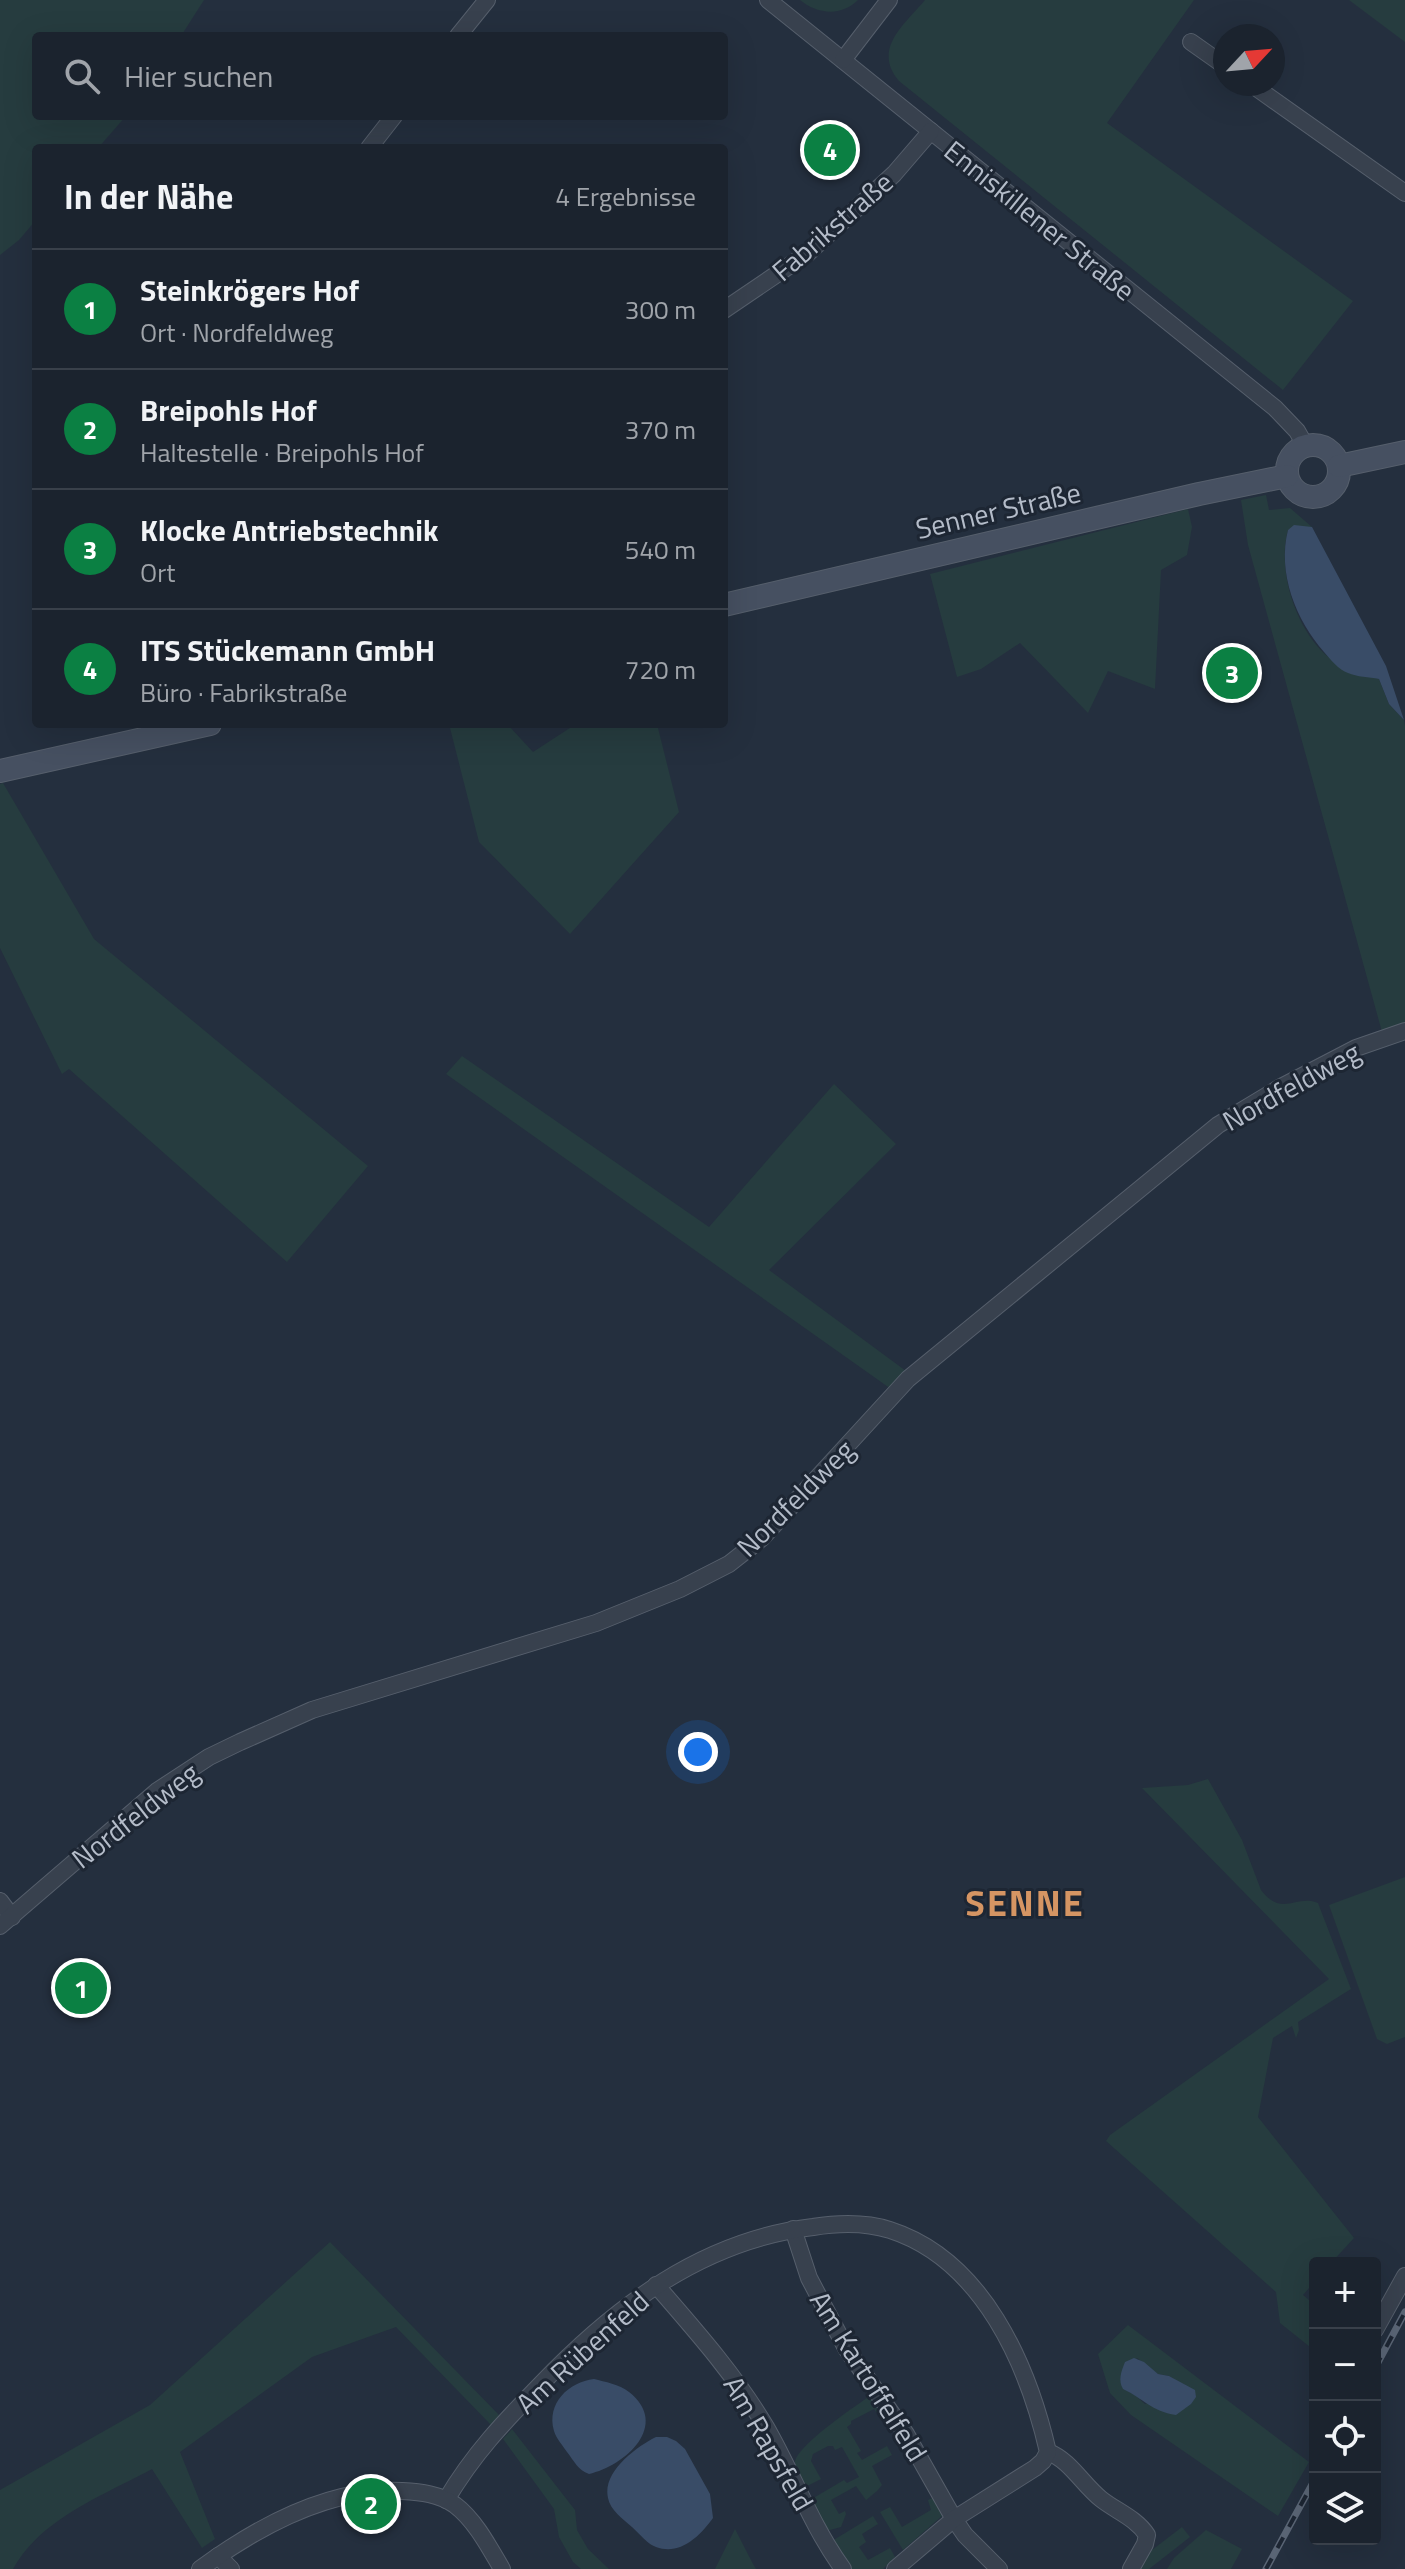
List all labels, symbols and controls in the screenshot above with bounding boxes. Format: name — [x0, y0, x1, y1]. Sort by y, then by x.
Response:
north arrow — [1213, 24, 1285, 96]
search box — [32, 32, 728, 120]
text: Hier suchen — [124, 53, 273, 99]
icon: search — [60, 54, 104, 98]
pin: 4 — [804, 120, 856, 180]
street label: Enniskillener Straße — [935, 129, 1145, 311]
street label: Fabrikstraße — [762, 161, 902, 291]
text: In der Nähe — [64, 170, 233, 222]
text: 4 Ergebnisse — [555, 177, 696, 216]
text: Steinkrögers Hof — [140, 267, 359, 313]
text: 1 — [83, 290, 97, 329]
text: 300 m — [625, 290, 696, 329]
text: Ort · Nordfeldweg — [140, 313, 333, 352]
text: Breipohls Hof — [140, 387, 317, 433]
text: 2 — [83, 410, 97, 449]
text: 370 m — [625, 410, 696, 449]
text: Haltestelle · Breipohls Hof — [140, 433, 424, 472]
street label: Senner Straße — [911, 470, 1085, 550]
text: Klocke Antriebstechnik — [140, 507, 439, 553]
text: 3 — [83, 530, 97, 569]
text: 540 m — [625, 530, 696, 569]
text: Ort — [140, 553, 175, 592]
text: ITS Stückemann GmbH — [140, 627, 435, 673]
pin: 3 — [1206, 643, 1258, 703]
text: 4 — [83, 650, 97, 689]
text: 720 m — [625, 650, 696, 689]
text: Büro · Fabrikstraße — [140, 673, 347, 712]
street label: Nordfeldweg — [1214, 1030, 1368, 1142]
street label: Nordfeldweg — [726, 1429, 864, 1567]
your location — [678, 1732, 718, 1772]
street label: Nordfeldweg — [62, 1751, 208, 1879]
district label: SENNE — [965, 1875, 1085, 1930]
pin: 1 — [55, 1958, 107, 2018]
map controls — [1309, 2257, 1381, 2545]
button: + — [1309, 2257, 1381, 2329]
street label: Am Rübenfeld — [506, 2280, 658, 2424]
street label: Am Kartoffelfeld — [799, 2282, 939, 2470]
button: − — [1309, 2329, 1381, 2401]
street label: Am Rapsfeld — [713, 2367, 825, 2519]
button: locate — [1309, 2401, 1381, 2473]
button: layers — [1309, 2473, 1381, 2545]
pin: 2 — [345, 2474, 397, 2534]

